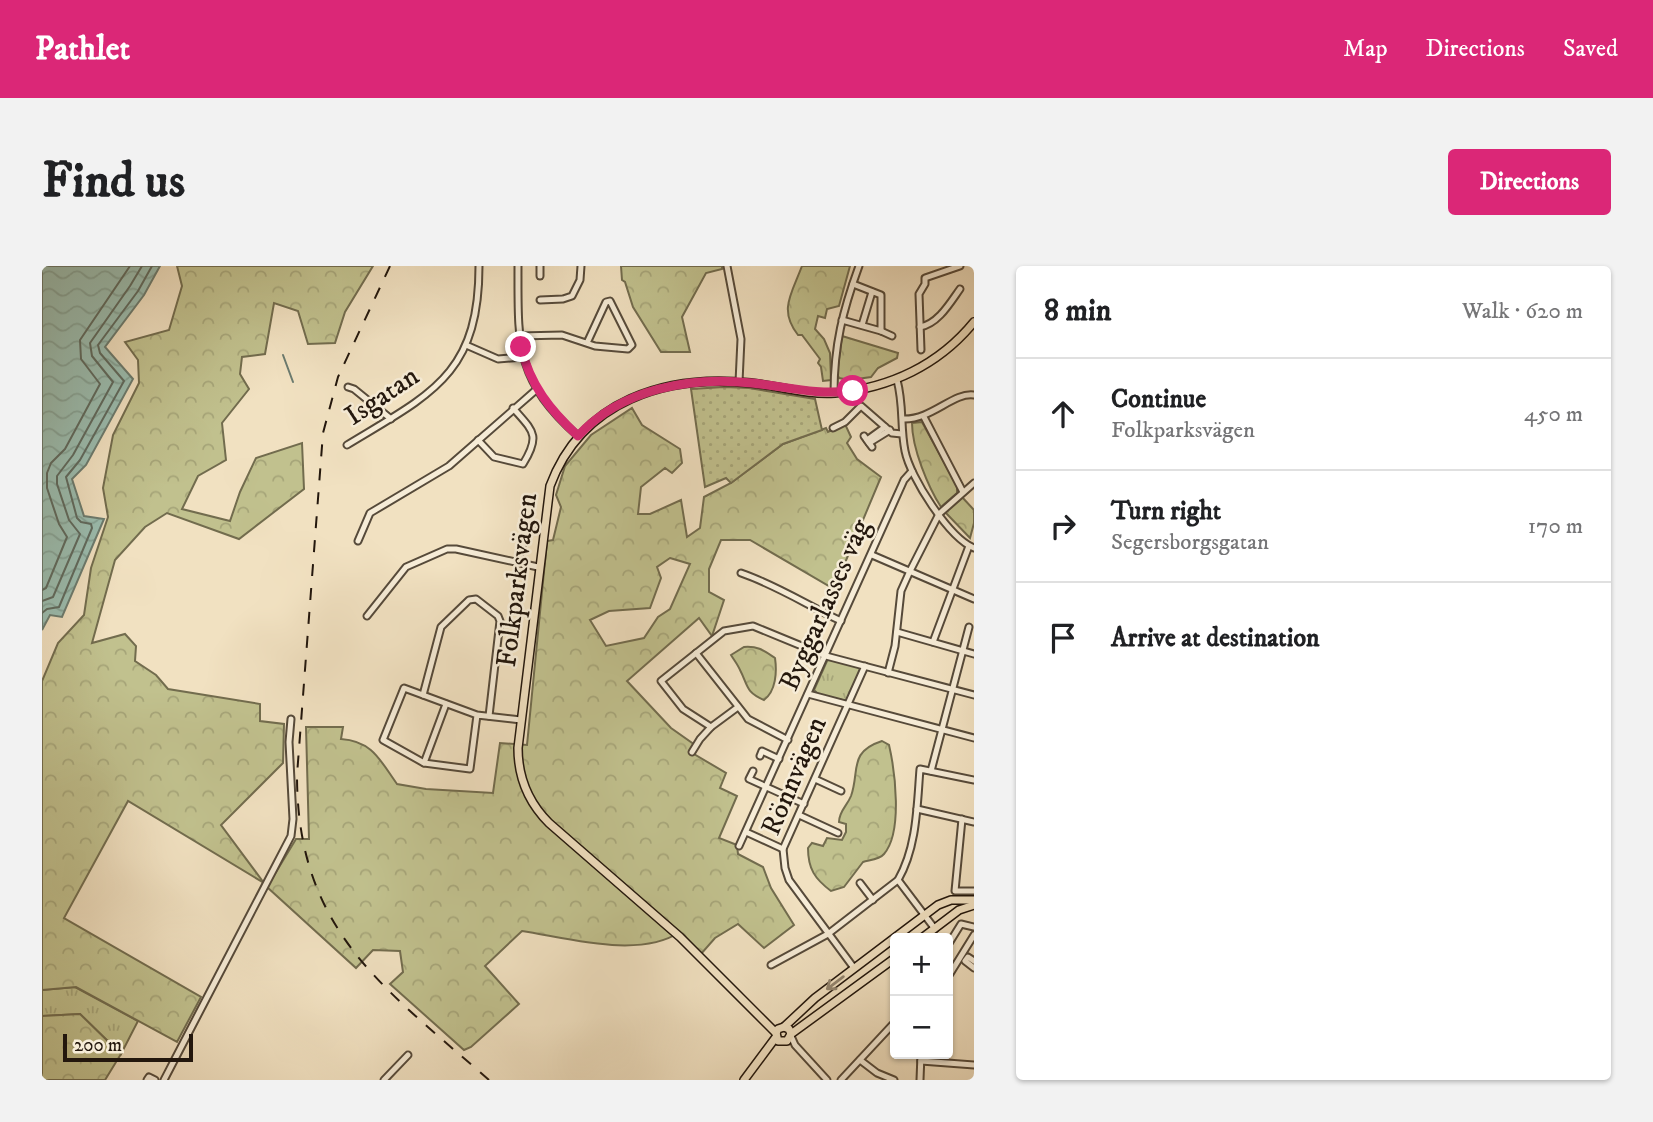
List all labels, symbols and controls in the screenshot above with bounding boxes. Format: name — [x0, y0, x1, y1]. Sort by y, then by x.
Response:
text: Pathlet — [35, 29, 130, 70]
text: Map — [1343, 34, 1388, 64]
text: Directions — [1426, 34, 1525, 64]
text: Saved — [1563, 34, 1618, 64]
button: Directions — [1448, 149, 1611, 215]
text: Find us — [42, 151, 185, 213]
text: 8 min — [1044, 293, 1111, 330]
text: Walk · 620 m — [1462, 297, 1583, 326]
route end — [505, 331, 536, 362]
street label: Isgatan — [338, 358, 426, 433]
route start — [837, 375, 868, 406]
text: Continue — [1111, 383, 1206, 416]
icon: ahead — [1044, 395, 1082, 433]
text: 450 m — [1524, 400, 1583, 429]
text: Folkparksvägen — [1111, 416, 1255, 445]
street label: Folkparksvägen — [489, 490, 545, 669]
text: Turn right — [1111, 495, 1221, 528]
icon: right — [1044, 507, 1082, 545]
text: 170 m — [1528, 512, 1583, 541]
street label: Byggarlasses väg — [772, 513, 879, 696]
text: Segersborgsgatan — [1111, 528, 1269, 557]
icon: arrive — [1044, 619, 1082, 657]
text: Arrive at destination — [1111, 622, 1320, 655]
street label: Rönnvägen — [753, 711, 835, 841]
map controls — [890, 933, 953, 1059]
button: + — [890, 933, 953, 996]
one-way arrow — [826, 975, 845, 990]
button: − — [890, 996, 953, 1059]
scale bar — [63, 1031, 192, 1063]
text: 200 m — [74, 1034, 122, 1057]

